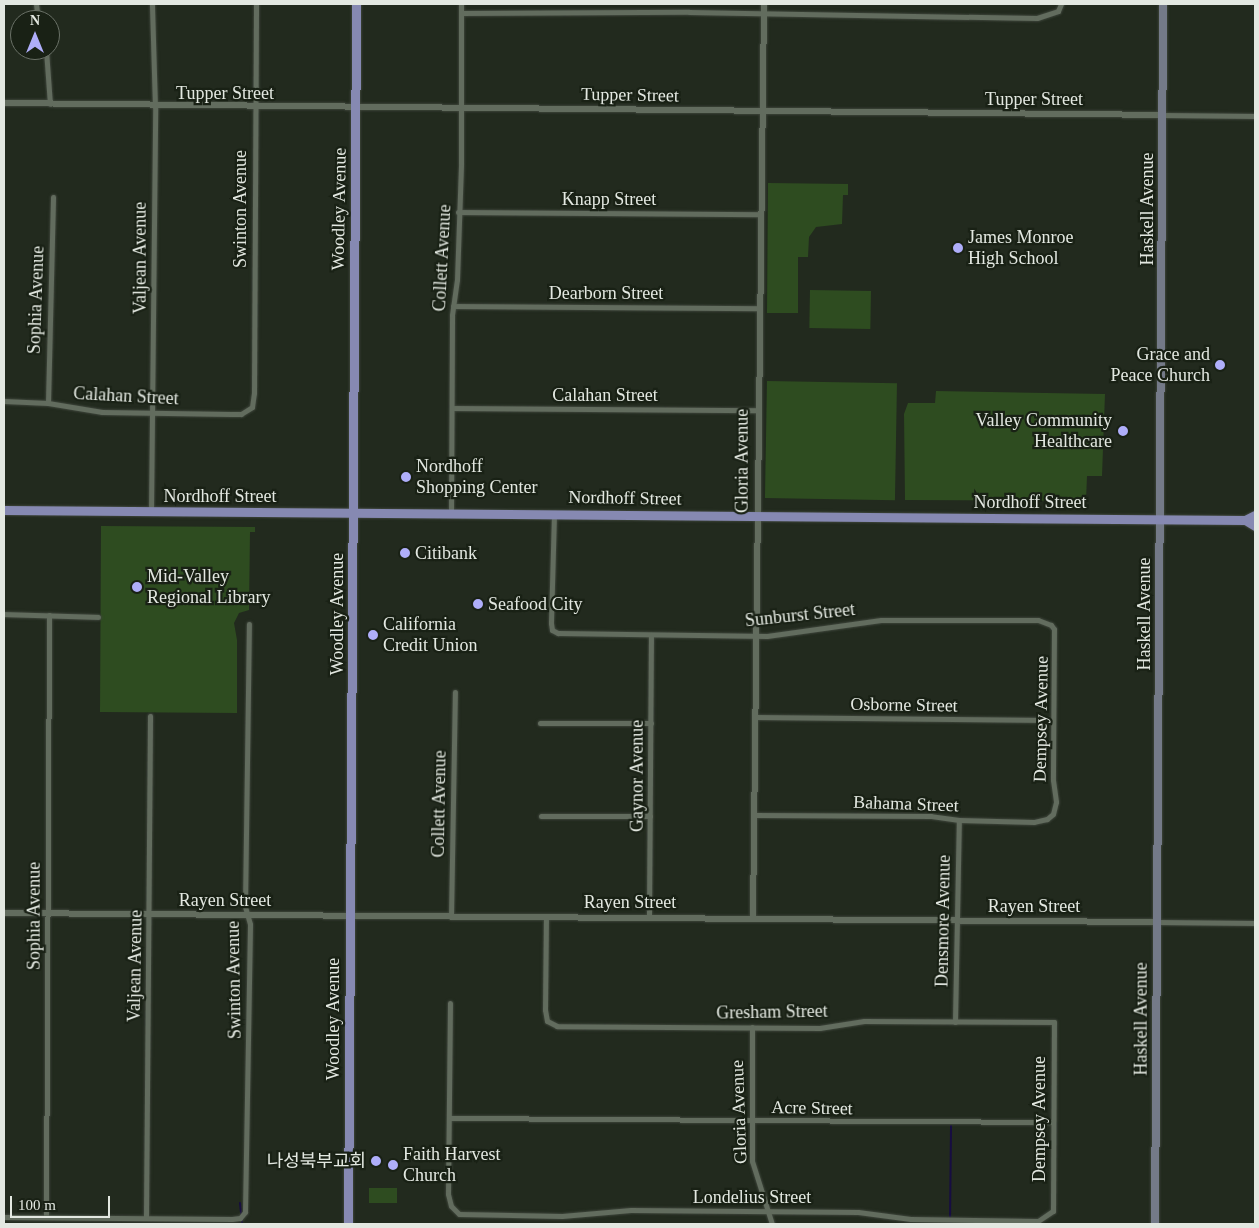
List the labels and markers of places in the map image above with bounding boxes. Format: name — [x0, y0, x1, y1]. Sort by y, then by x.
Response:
place label: James Monroe High School — [968, 227, 1073, 270]
marker: James Monroe High School — [952, 242, 964, 254]
place label: Grace and Peace Church — [1111, 344, 1210, 386]
marker: Grace and Peace Church — [1214, 359, 1226, 371]
place label: Valley Community Healthcare — [976, 410, 1112, 452]
marker: Valley Community Healthcare — [1116, 424, 1130, 438]
place label: Nordhoff Shopping Center — [416, 456, 537, 498]
marker: Nordhoff Shopping Center — [400, 471, 412, 483]
place label: Citibank — [415, 542, 477, 564]
marker: Citibank — [399, 547, 411, 559]
place label: Mid-Valley Regional Library — [147, 566, 270, 608]
marker: Mid-Valley Regional Library — [131, 581, 143, 593]
place label: Seafood City — [488, 593, 582, 615]
marker: Seafood City — [472, 598, 484, 610]
place label: California Credit Union — [383, 614, 477, 656]
marker: California Credit Union — [367, 629, 379, 641]
place label: Faith Harvest Church — [403, 1144, 500, 1186]
place label: 나성북부교회 — [267, 1150, 366, 1172]
marker: 나성북부교회 — [370, 1155, 382, 1167]
marker: Faith Harvest Church — [387, 1159, 399, 1171]

